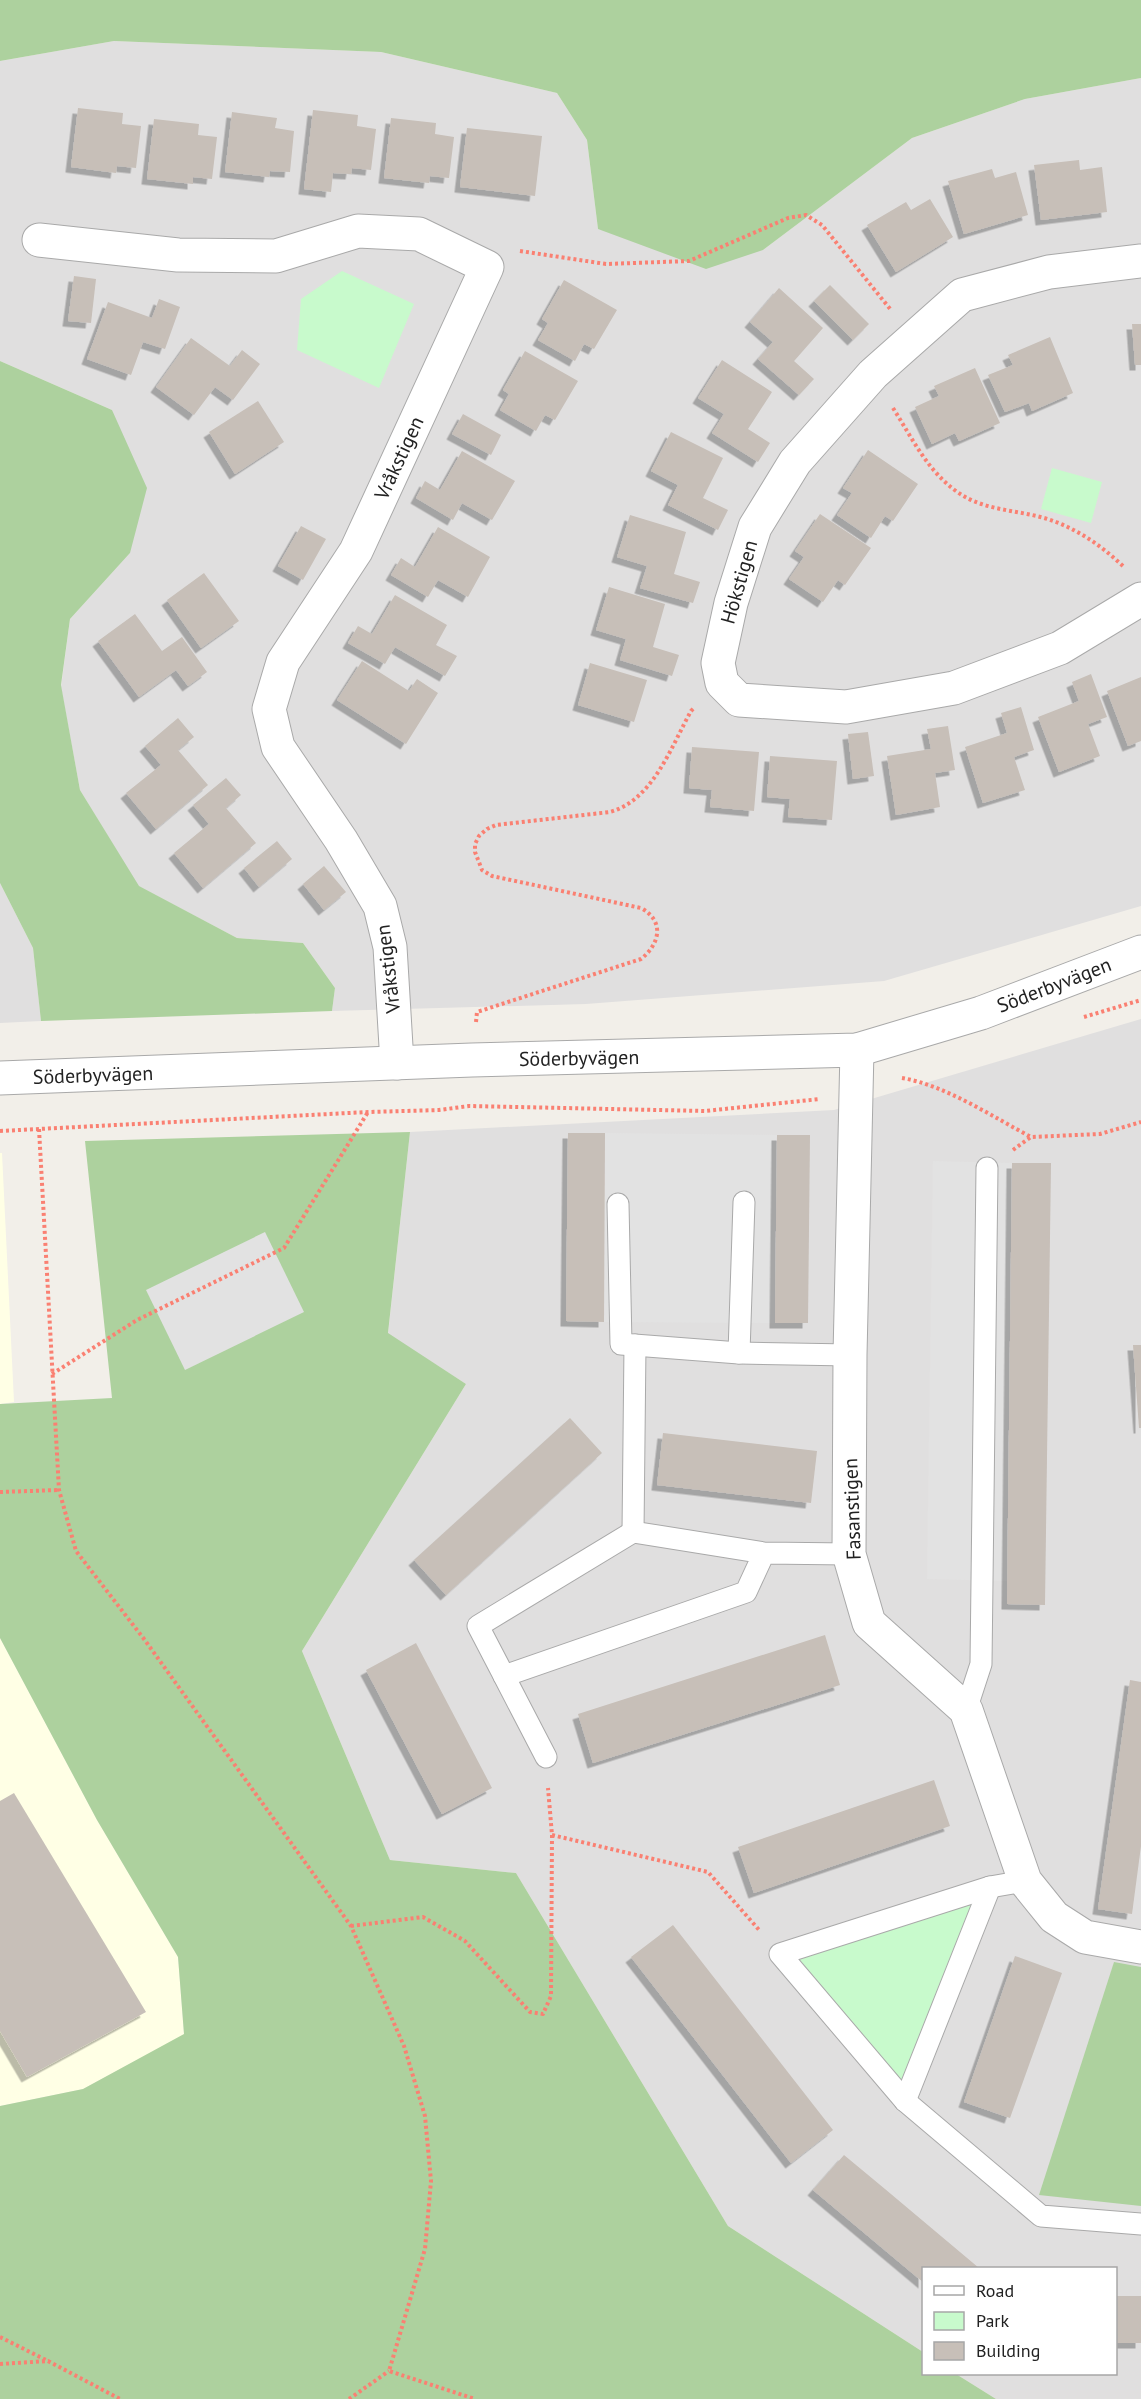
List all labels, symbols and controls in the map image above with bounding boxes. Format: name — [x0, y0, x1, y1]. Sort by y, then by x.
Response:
street label: Vråkstigen — [368, 412, 430, 505]
street label: Hökstigen — [715, 537, 763, 627]
street label: Vråkstigen — [370, 923, 406, 1016]
street label: Söderbyvägen — [993, 951, 1115, 1019]
street label: Söderbyvägen — [519, 1044, 639, 1072]
street label: Söderbyvägen — [32, 1060, 154, 1090]
street label: Fasanstigen — [837, 1458, 867, 1560]
legend — [922, 2267, 1117, 2375]
text: Road — [976, 2279, 1014, 2302]
text: Park — [976, 2309, 1009, 2332]
text: Building — [976, 2339, 1040, 2362]

